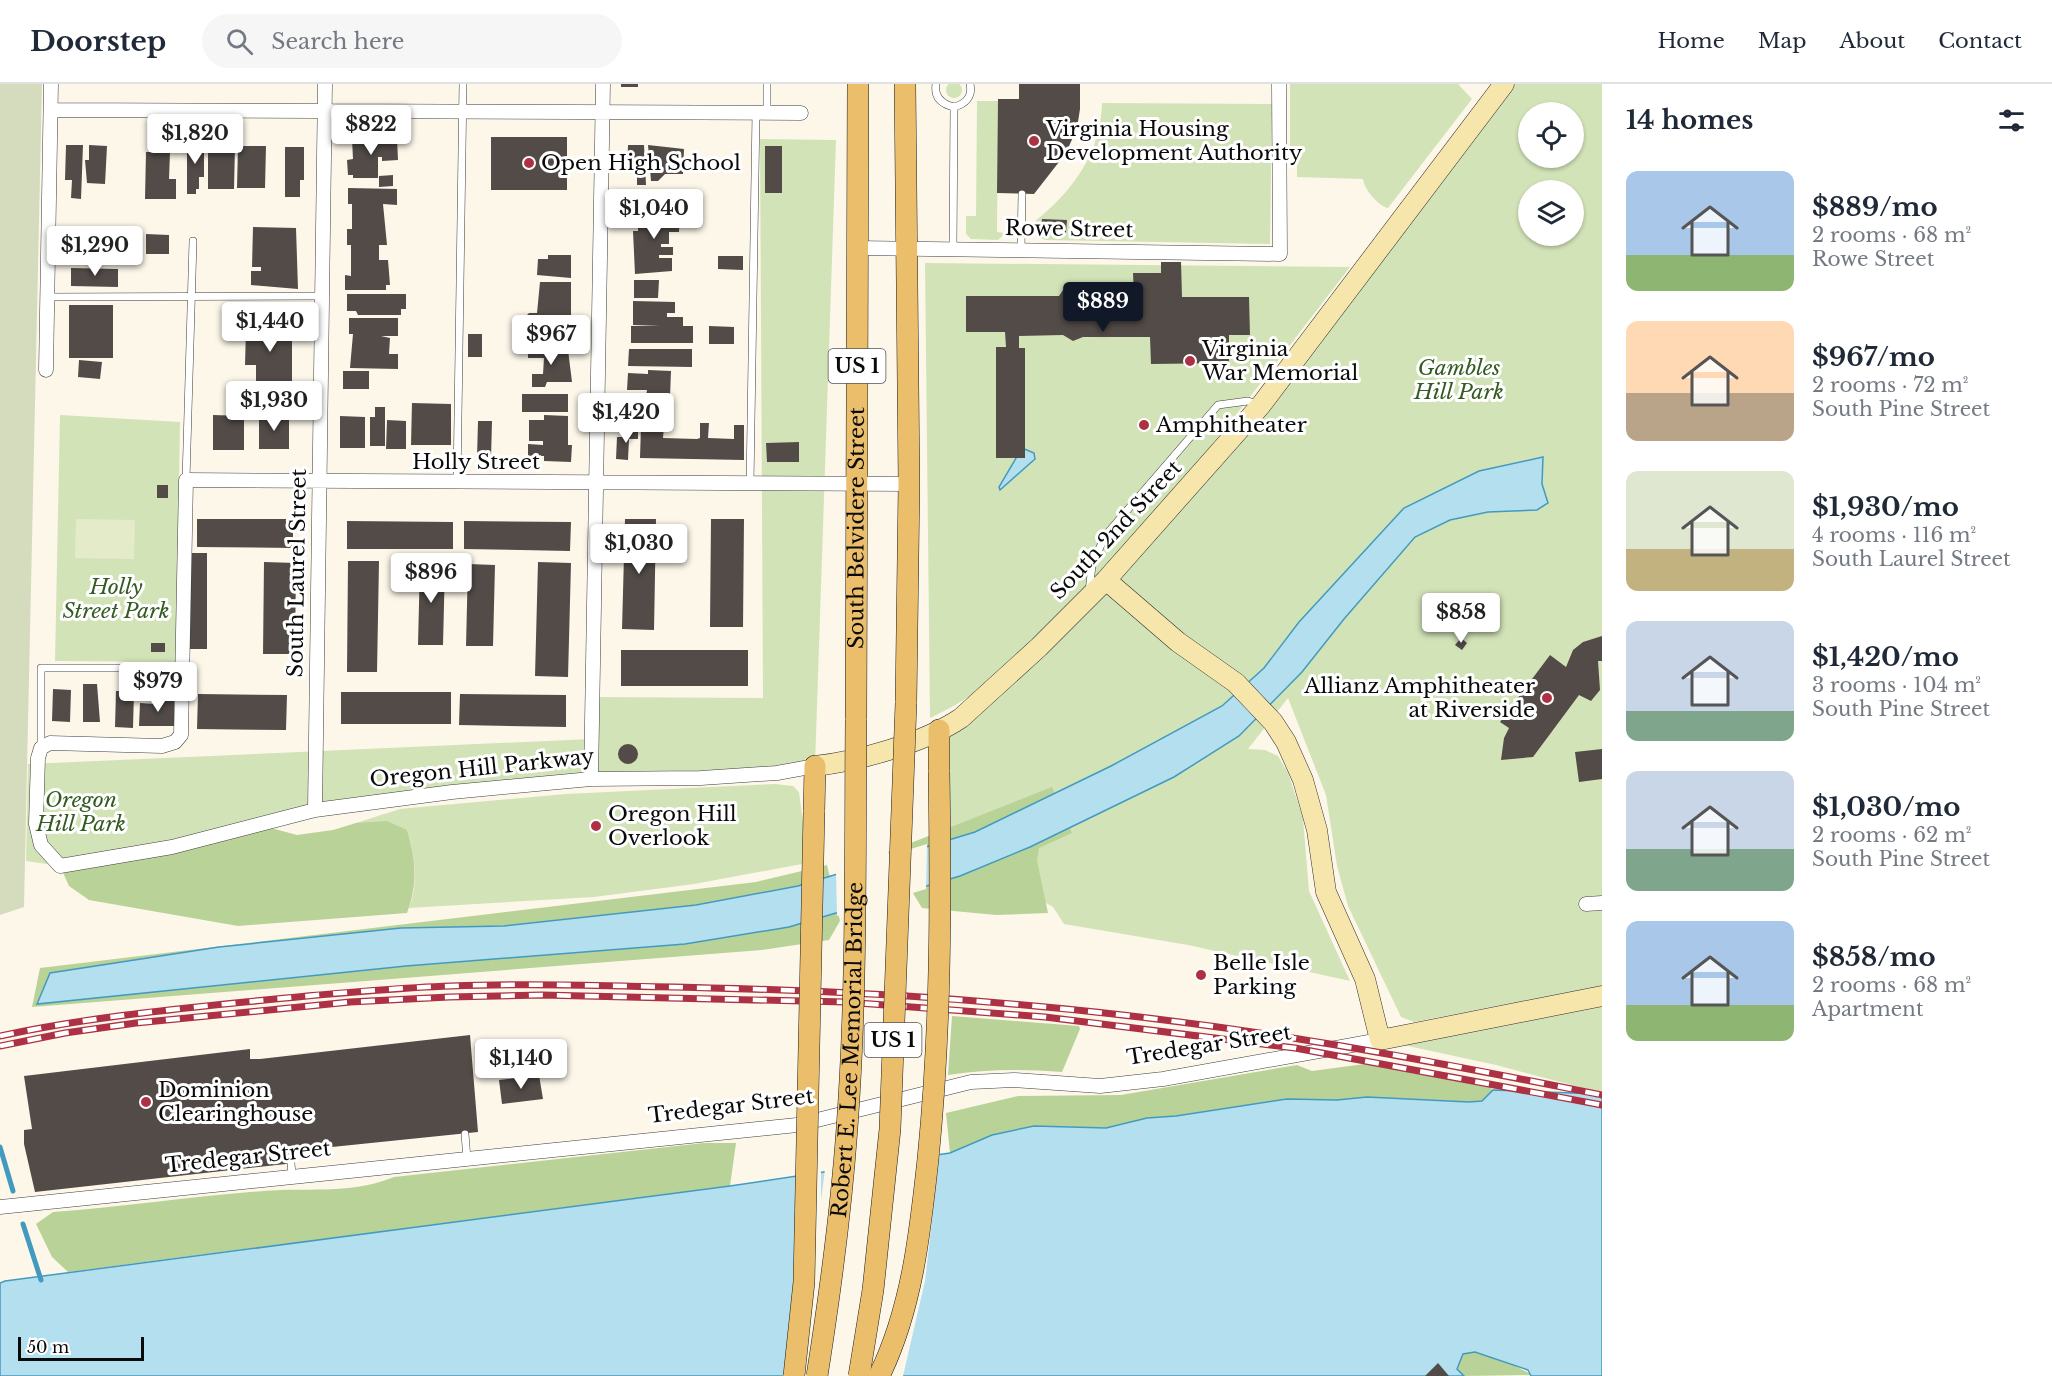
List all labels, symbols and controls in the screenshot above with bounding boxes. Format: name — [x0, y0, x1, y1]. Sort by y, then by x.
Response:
search box — [202, 14, 622, 68]
text: Doorstep — [30, 24, 166, 59]
icon: search — [223, 25, 256, 58]
text: Search here — [271, 28, 404, 55]
text: Home — [1658, 28, 1725, 54]
text: Map — [1758, 28, 1806, 54]
text: About — [1839, 28, 1905, 54]
text: Contact — [1938, 28, 2022, 54]
map controls — [1518, 102, 1584, 246]
button: locate — [1518, 102, 1584, 168]
text: 14 homes — [1626, 104, 1753, 136]
icon: filters — [1995, 104, 2028, 137]
pin: $822 — [335, 105, 407, 156]
text: $822 — [345, 112, 397, 136]
pin: $1,820 — [146, 114, 244, 165]
place label: Virginia Housing Development Authority — [1045, 116, 1303, 166]
text: $1,820 — [161, 121, 229, 145]
marker: Virginia Housing Development Authority — [1027, 134, 1041, 148]
place label: Open High School — [541, 150, 741, 176]
marker: Open High School — [522, 156, 536, 170]
button: layers — [1518, 180, 1584, 246]
pin: $1,040 — [605, 189, 703, 240]
text: $889/mo — [1812, 191, 1938, 223]
icon: home — [1674, 195, 1746, 267]
text: $1,040 — [619, 196, 689, 220]
street label: Rowe Street — [1005, 215, 1133, 243]
text: 2 rooms · 68 m² — [1812, 223, 1971, 247]
pin: $1,290 — [46, 226, 144, 277]
text: $1,290 — [61, 233, 129, 257]
text: Rowe Street — [1812, 247, 1934, 271]
pin: $889 — [1067, 282, 1139, 333]
text: $889 — [1077, 289, 1129, 313]
pin: $1,440 — [221, 302, 319, 353]
text: $1,440 — [236, 309, 304, 333]
pin: $967 — [515, 315, 587, 366]
text: $967 — [526, 322, 576, 346]
place label: Virginia War Memorial — [1201, 336, 1358, 386]
text: $967/mo — [1812, 341, 1935, 373]
icon: home — [1674, 345, 1746, 417]
road number: US 1 — [828, 349, 886, 383]
marker: Virginia War Memorial — [1183, 354, 1197, 368]
park label: Gambles Hill Park — [1413, 355, 1504, 405]
text: 2 rooms · 72 m² — [1812, 373, 1969, 397]
pin: $1,930 — [225, 381, 323, 432]
text: $1,930 — [240, 388, 308, 412]
pin: $1,420 — [577, 393, 675, 444]
text: South Pine Street — [1812, 397, 1990, 421]
text: $1,420 — [592, 400, 660, 424]
street label: South Belvidere Street — [843, 407, 870, 649]
place label: Amphitheater — [1155, 412, 1307, 438]
marker: Amphitheater — [1137, 418, 1151, 432]
street label: Holly Street — [412, 449, 540, 475]
street label: South 2nd Street — [1045, 455, 1187, 605]
street label: South Laurel Street — [282, 468, 312, 678]
text: $1,930/mo — [1812, 491, 1959, 523]
icon: home — [1674, 495, 1746, 567]
text: 4 rooms · 116 m² — [1812, 523, 1976, 547]
pin: $1,030 — [590, 524, 688, 575]
text: $1,030 — [604, 531, 674, 555]
text: South Laurel Street — [1812, 547, 2011, 571]
pin: $896 — [395, 553, 467, 604]
text: $896 — [405, 560, 457, 584]
park label: Holly Street Park — [62, 574, 170, 624]
pin: $858 — [1425, 593, 1497, 644]
text: $858 — [1436, 600, 1486, 624]
text: $1,420/mo — [1812, 641, 1959, 673]
icon: home — [1674, 645, 1746, 717]
pin: $979 — [122, 662, 194, 713]
text: $979 — [133, 669, 183, 693]
place label: Allianz Amphitheater at Riverside — [1303, 673, 1535, 723]
text: 3 rooms · 104 m² — [1812, 673, 1981, 697]
marker: Allianz Amphitheater at Riverside — [1540, 691, 1554, 705]
text: South Pine Street — [1812, 697, 1990, 721]
street label: Oregon Hill Parkway — [368, 743, 596, 793]
park label: Oregon Hill Park — [35, 787, 126, 837]
text: $1,030/mo — [1812, 791, 1961, 823]
icon: home — [1674, 795, 1746, 867]
place label: Oregon Hill Overlook — [608, 801, 737, 851]
marker: Oregon Hill Overlook — [589, 819, 603, 833]
text: 2 rooms · 62 m² — [1812, 823, 1971, 847]
text: South Pine Street — [1812, 847, 1990, 871]
street label: Robert E. Lee Memorial Bridge — [826, 882, 868, 1219]
text: $858/mo — [1812, 941, 1936, 973]
icon: home — [1674, 945, 1746, 1017]
place label: Belle Isle Parking — [1213, 950, 1310, 1000]
marker: Belle Isle Parking — [1194, 968, 1208, 982]
text: 2 rooms · 68 m² — [1812, 973, 1971, 997]
text: Apartment — [1812, 997, 1923, 1021]
street label: Tredegar Street — [1125, 1019, 1293, 1071]
road number: US 1 — [864, 1023, 922, 1057]
pin: $1,140 — [472, 1039, 570, 1090]
text: $1,140 — [489, 1046, 553, 1070]
place label: Dominion Clearinghouse — [158, 1077, 313, 1127]
street label: Tredegar Street — [647, 1083, 815, 1129]
marker: Dominion Clearinghouse — [139, 1095, 153, 1109]
street label: Tredegar Street — [164, 1135, 332, 1179]
scale bar — [18, 1334, 144, 1362]
text: 50 m — [27, 1337, 69, 1357]

